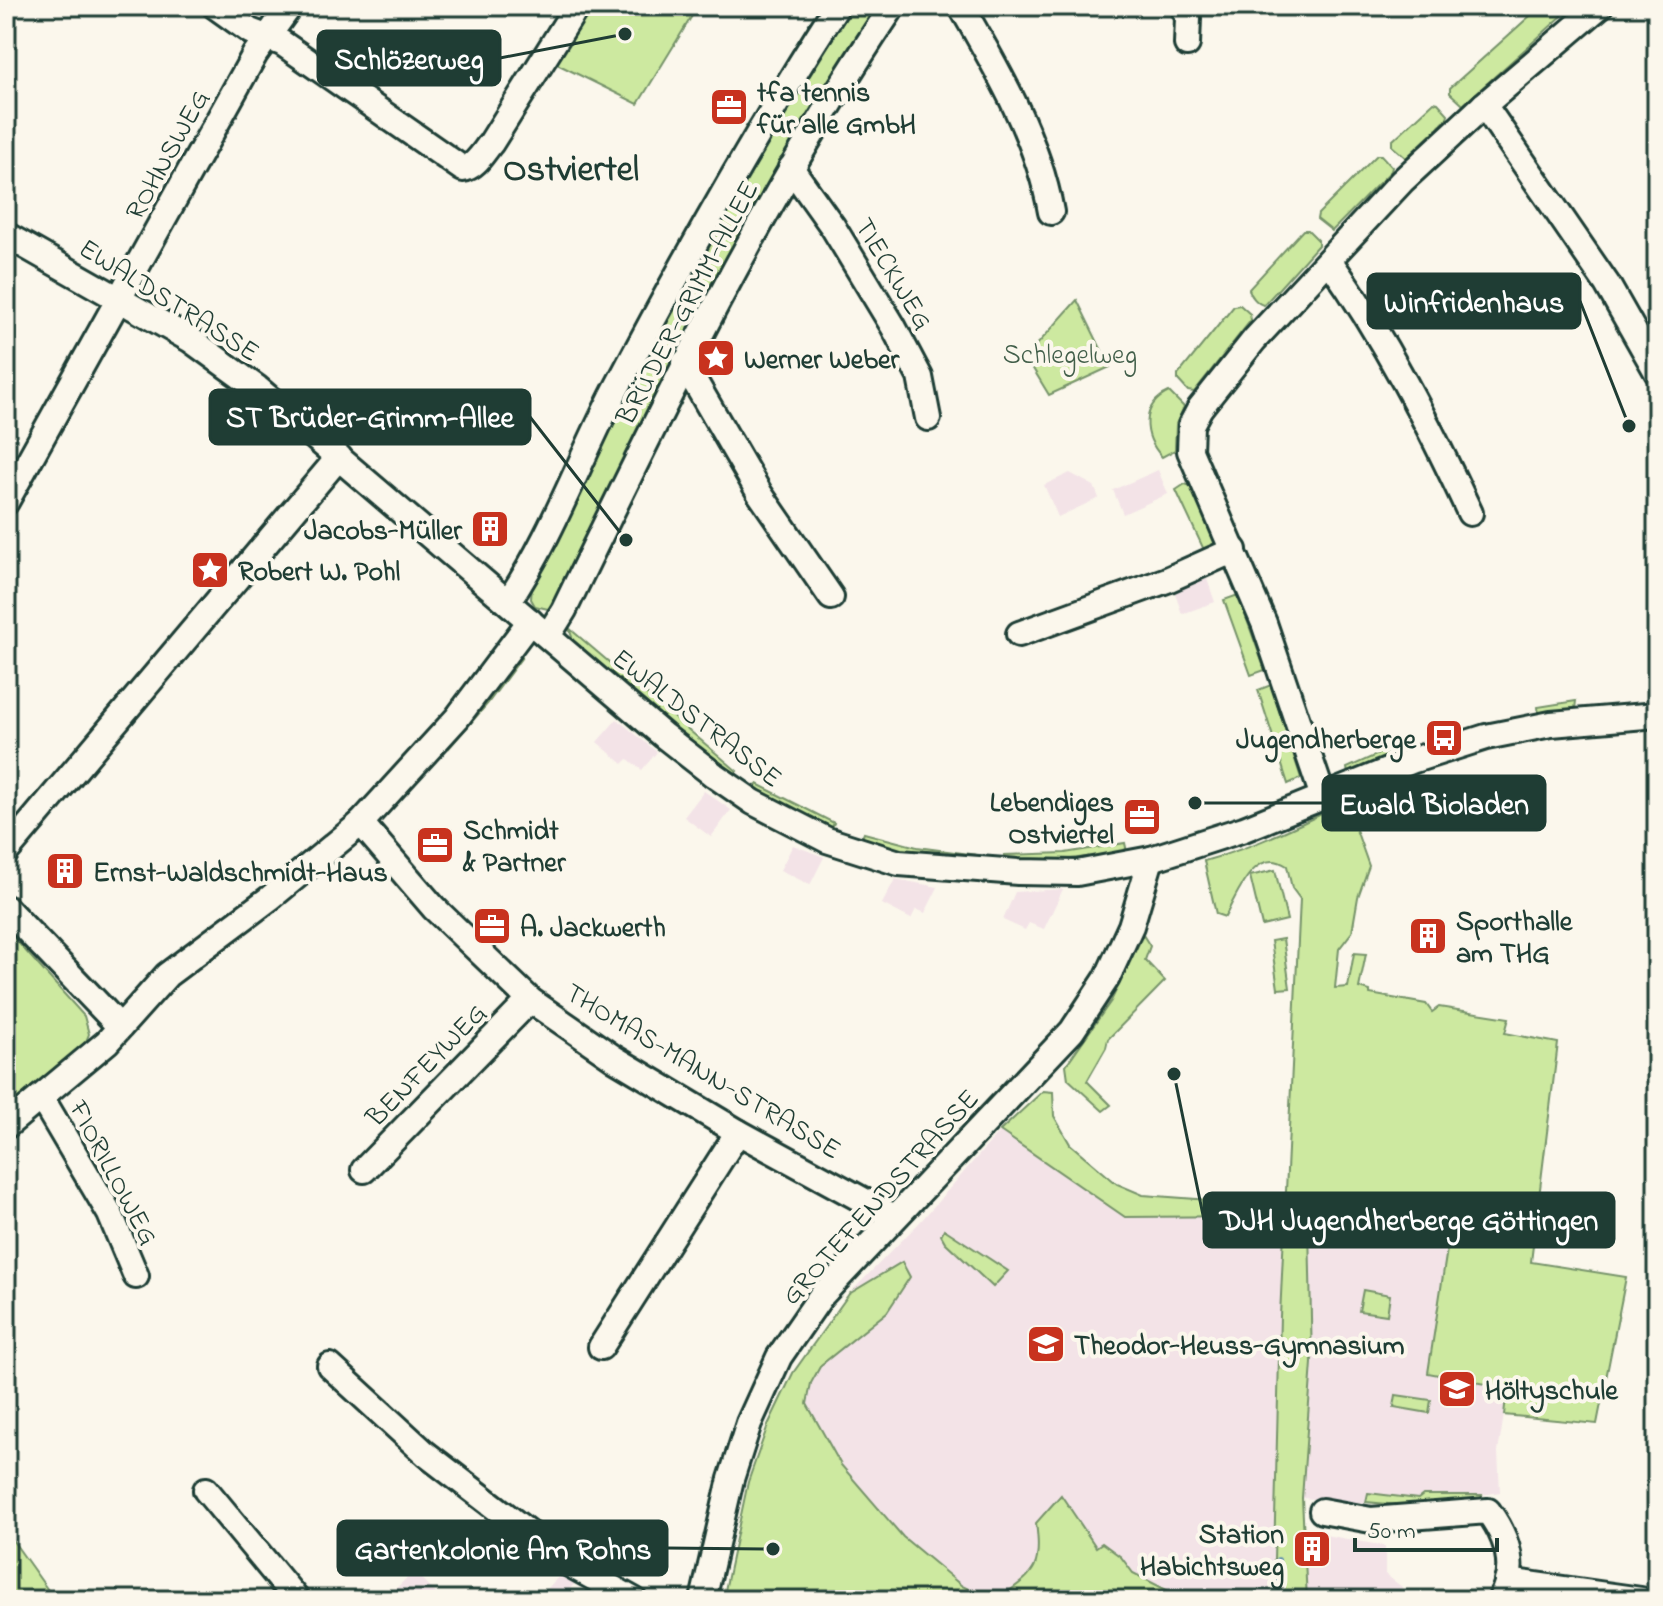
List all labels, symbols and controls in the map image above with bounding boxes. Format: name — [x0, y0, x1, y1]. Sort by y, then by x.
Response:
callout: Schlözerweg — [318, 31, 500, 85]
text: Schlözerweg — [334, 40, 484, 85]
place label: tfa tennis für alle GmbH — [756, 74, 916, 147]
street label: ROHNSWEG — [116, 83, 222, 228]
office icon: tfa tennis für alle GmbH — [708, 86, 750, 128]
district label: Ostviertel — [503, 145, 639, 198]
street label: BRÜDER-GRIMM-ALLEE — [607, 174, 771, 434]
street label: TIECKWEG — [842, 211, 942, 339]
street label: EWALDSTRASSE — [70, 230, 267, 374]
callout: Winfridenhaus — [1368, 274, 1580, 328]
text: Winfridenhaus — [1384, 283, 1564, 327]
park label: Schlegelweg — [1003, 336, 1137, 377]
place icon: Werner Weber — [695, 337, 737, 379]
place label: Werner Weber — [744, 341, 901, 382]
callout: ST Brüder-Grimm-Allee — [210, 390, 530, 444]
text: ST Brüder-Grimm-Allee — [226, 398, 516, 442]
building icon: Jacobs-Müller — [469, 508, 511, 550]
place label: Jacobs-Müller — [304, 512, 463, 553]
place icon: Robert W. Pohl — [189, 549, 231, 591]
place label: Robert W. Pohl — [238, 553, 401, 594]
street label: EWALDSTRASSE — [602, 640, 790, 799]
bus stop icon: Jugendherberge — [1423, 717, 1465, 759]
place label: Jugendherberge — [1236, 721, 1417, 763]
callout: Ewald Bioladen — [1323, 776, 1545, 830]
place label: Lebendiges Ostviertel — [990, 784, 1114, 857]
text: Ewald Bioladen — [1339, 785, 1529, 829]
office icon: Lebendiges Ostviertel — [1121, 796, 1163, 838]
place label: Schmidt & Partner — [462, 812, 567, 885]
office icon: Schmidt & Partner — [414, 824, 456, 866]
building icon: Ernst-Waldschmidt-Haus — [44, 850, 86, 892]
place label: Ernst-Waldschmidt-Haus — [93, 854, 388, 895]
place label: Sporthalle am THG — [1456, 903, 1574, 976]
office icon: A. Jackwerth — [471, 905, 513, 947]
place label: A. Jackwerth — [520, 909, 666, 950]
building icon: Sporthalle am THG — [1407, 915, 1449, 957]
street label: THOMAS-MANN-STRASSE — [556, 974, 848, 1172]
street label: BENFEYWEG — [357, 995, 497, 1139]
street label: GROTEFENDSTRASSE — [773, 1081, 990, 1316]
street label: FIORILLOWEG — [56, 1093, 167, 1253]
callout: DJH Jugendherberge Göttingen — [1204, 1193, 1614, 1247]
text: DJH Jugendherberge Göttingen — [1218, 1201, 1598, 1246]
school or university icon: Theodor-Heuss-Gymnasium — [1025, 1323, 1067, 1365]
place label: Theodor-Heuss-Gymnasium — [1074, 1327, 1405, 1368]
school or university icon: Höltyschule — [1436, 1368, 1478, 1410]
place label: Höltyschule — [1485, 1372, 1619, 1413]
scale bar — [1355, 1502, 1497, 1552]
text: 50 m — [1367, 1515, 1416, 1550]
place label: Station Habichtsweg — [1140, 1516, 1284, 1590]
callout: Gartenkolonie Am Rohns — [338, 1521, 667, 1575]
building icon: Station Habichtsweg — [1291, 1528, 1333, 1570]
text: Gartenkolonie Am Rohns — [354, 1530, 652, 1574]

